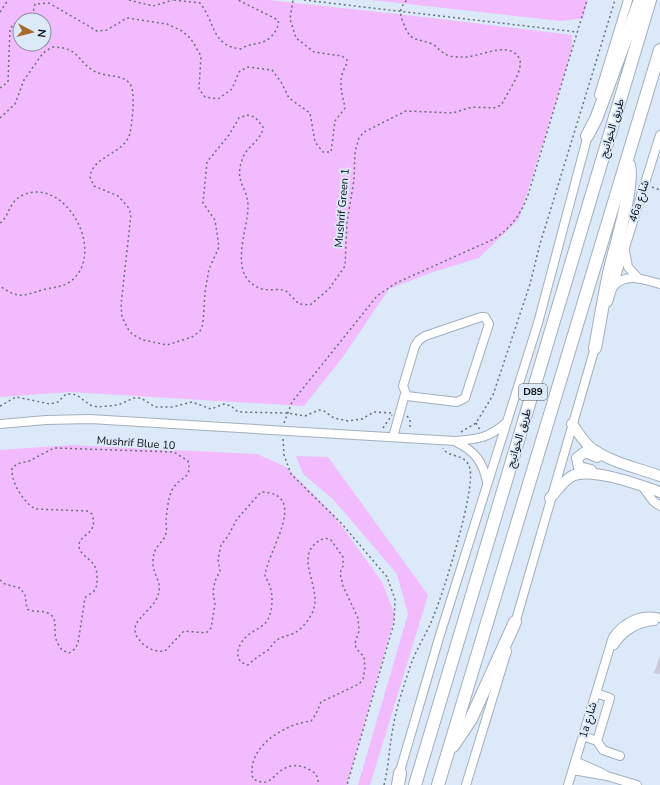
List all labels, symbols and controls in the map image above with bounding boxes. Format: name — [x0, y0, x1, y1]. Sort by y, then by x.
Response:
north arrow — [12, 12, 52, 52]
text: N — [33, 28, 49, 38]
street label: طريق الخوانيج — [596, 97, 628, 159]
street label: Mushrif Green 1 — [331, 168, 353, 248]
street label: 46a شارع — [625, 178, 653, 224]
road number: D89 — [519, 384, 547, 400]
street label: طريق الخوانيج — [503, 407, 535, 469]
street label: Mushrif Blue 10 — [96, 433, 176, 453]
street label: 1a شارع — [575, 700, 601, 740]

